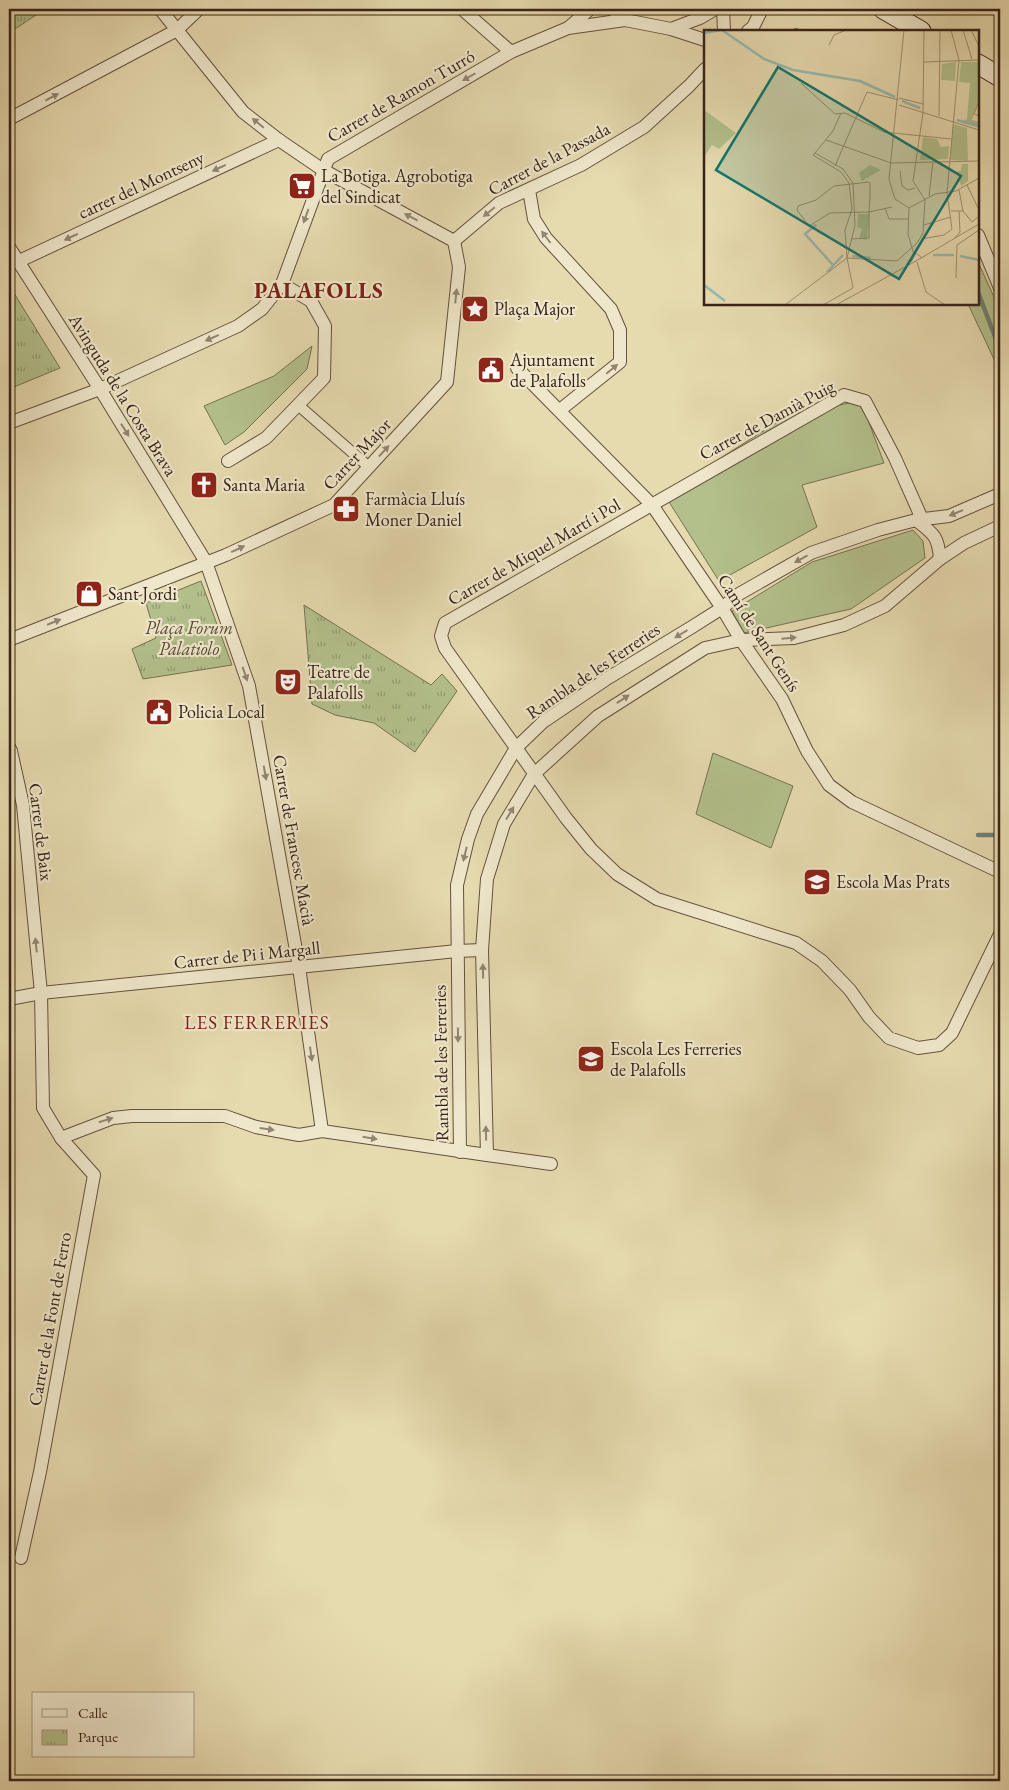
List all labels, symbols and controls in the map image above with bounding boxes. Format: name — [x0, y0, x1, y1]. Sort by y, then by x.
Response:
inset map — [704, 30, 979, 305]
street label: Carrer de Ramon Turró — [323, 44, 479, 147]
one-way arrow — [461, 73, 476, 81]
one-way arrow — [45, 93, 59, 101]
street label: Carrer de la Passada — [484, 116, 614, 200]
one-way arrow — [251, 118, 264, 129]
street label: carrer del Montseny — [74, 145, 208, 224]
place label: La Botiga. Agrobotiga del Sindicat — [321, 164, 474, 208]
one-way arrow — [212, 165, 226, 173]
supermarket icon: La Botiga. Agrobotiga del Sindicat — [287, 171, 317, 201]
one-way arrow — [483, 206, 496, 217]
one-way arrow — [302, 209, 310, 224]
one-way arrow — [404, 213, 417, 222]
one-way arrow — [541, 231, 552, 244]
one-way arrow — [64, 233, 78, 241]
district label: PALAFOLLS — [254, 276, 384, 305]
one-way arrow — [452, 287, 460, 303]
place icon: Plaça Major — [460, 294, 490, 324]
place label: Plaça Major — [494, 297, 575, 320]
street label: Avinguda de la Costa Brava — [64, 308, 183, 481]
one-way arrow — [205, 334, 219, 342]
place label: Ajuntament de Palafolls — [509, 348, 595, 392]
public building icon: Ajuntament de Palafolls — [476, 355, 506, 385]
one-way arrow — [605, 363, 618, 374]
street label: Carrer de Damià Puig — [695, 374, 839, 465]
street label: Carrer Major — [317, 413, 396, 495]
one-way arrow — [120, 424, 130, 437]
one-way arrow — [378, 445, 390, 457]
church icon: Santa Maria — [189, 470, 219, 500]
place label: Santa Maria — [223, 473, 306, 496]
place label: Farmàcia Lluís Moner Daniel — [365, 487, 465, 531]
street label: Carrer de Miquel Martí i Pol — [443, 493, 624, 610]
pharmacy icon: Farmàcia Lluís Moner Daniel — [331, 494, 361, 524]
one-way arrow — [949, 510, 963, 518]
one-way arrow — [231, 545, 245, 553]
one-way arrow — [793, 555, 808, 563]
street label: Camí de Sant Genís — [713, 569, 806, 696]
shop icon: Sant Jordi — [74, 579, 104, 609]
place label: Sant Jordi — [108, 582, 177, 605]
park label: Plaça Forum Palatiolo — [145, 616, 233, 660]
street label: Rambla de les Ferreries — [521, 617, 664, 724]
one-way arrow — [47, 618, 62, 626]
one-way arrow — [675, 629, 688, 638]
one-way arrow — [782, 634, 798, 642]
place label: Teatre de Palafolls — [307, 660, 370, 704]
one-way arrow — [241, 667, 249, 682]
theatre icon: Teatre de Palafolls — [273, 667, 303, 697]
one-way arrow — [617, 695, 630, 704]
public building icon: Policia Local — [144, 697, 174, 727]
place label: Policia Local — [178, 700, 265, 723]
street label: Carrer de Francesc Macià — [268, 753, 321, 928]
one-way arrow — [261, 766, 269, 782]
street label: Carrer de Baix — [24, 782, 59, 882]
one-way arrow — [506, 806, 515, 819]
one-way arrow — [461, 847, 469, 862]
school or university icon: Escola Mas Prats — [802, 867, 832, 897]
place label: Escola Mas Prats — [836, 870, 950, 893]
street label: Carrer de Pi i Margall — [173, 935, 321, 974]
one-way arrow — [32, 936, 40, 952]
one-way arrow — [479, 963, 487, 979]
street label: Rambla de les Ferreries — [428, 984, 453, 1142]
district label: LES FERRERIES — [184, 1010, 330, 1035]
one-way arrow — [454, 1027, 462, 1043]
place label: Escola Les Ferreries de Palafolls — [610, 1037, 742, 1081]
school or university icon: Escola Les Ferreries de Palafolls — [576, 1044, 606, 1074]
one-way arrow — [307, 1047, 315, 1063]
one-way arrow — [99, 1116, 114, 1124]
one-way arrow — [259, 1125, 275, 1133]
one-way arrow — [482, 1125, 490, 1141]
one-way arrow — [362, 1135, 378, 1143]
street label: Carrer de la Font de Ferro — [23, 1230, 76, 1408]
legend — [32, 1692, 195, 1758]
text: Calle — [78, 1703, 108, 1722]
text: Parque — [78, 1727, 118, 1746]

